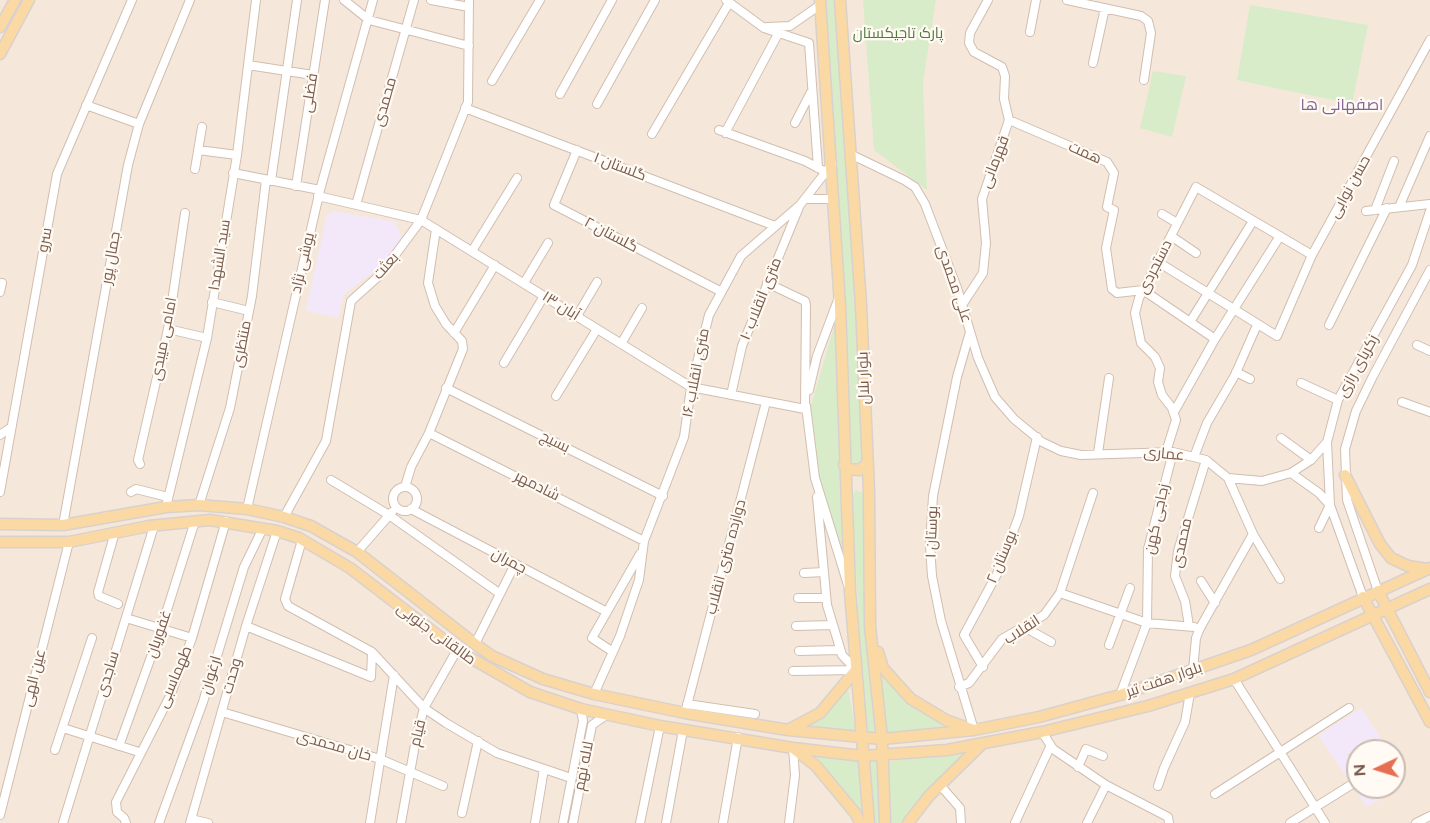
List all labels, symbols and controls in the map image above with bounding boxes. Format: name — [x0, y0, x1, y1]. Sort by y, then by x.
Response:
park label: پارک تاجیکستان — [853, 25, 943, 43]
street label: فضلی — [298, 72, 322, 114]
street label: محمدی — [369, 75, 401, 129]
district label: اصفهانی ها — [1301, 95, 1383, 115]
street label: قهرمانی — [977, 133, 1013, 191]
street label: همت — [1066, 138, 1104, 168]
street label: گلستان ۱ — [591, 149, 649, 185]
street label: حسن نوابی — [1325, 152, 1375, 222]
street label: گلستان ۲ — [581, 213, 641, 257]
street label: سید الشهدا — [206, 218, 234, 292]
street label: سرو — [34, 226, 56, 254]
street label: جمال پور — [98, 230, 124, 286]
street label: یوشی نژاد — [287, 231, 319, 295]
street label: دستجردی — [1134, 237, 1176, 297]
street label: علی محمدی — [932, 243, 976, 325]
street label: بعثت — [369, 249, 403, 283]
street label: ۱۰ متری انقلاب — [736, 255, 786, 343]
street label: ۱۳ آبان — [539, 288, 583, 324]
street label: امامی میبدی — [147, 296, 181, 382]
street label: منتظری — [229, 319, 255, 369]
street label: ۱۶ متری انقلاب — [679, 327, 713, 419]
street label: زکریای رازی — [1333, 332, 1383, 400]
street label: بلوار بلال — [854, 351, 874, 405]
street label: بسیج — [537, 427, 573, 457]
street label: عماری — [1143, 443, 1185, 465]
street label: شادمهر — [511, 467, 563, 505]
street label: زجاجی کهن — [1141, 482, 1173, 556]
street label: دوازده متری انقلاب — [702, 498, 750, 616]
street label: بوستان ۱ — [922, 506, 942, 558]
street label: محمدی — [1168, 517, 1196, 569]
street label: بوستان ۲ — [983, 528, 1021, 586]
street label: چمران — [488, 544, 530, 578]
street label: طالقانی جنوبی — [393, 599, 479, 669]
street label: غفوریان — [142, 608, 176, 660]
street label: انقلاب — [1001, 612, 1043, 648]
street label: طهماسبی — [154, 643, 196, 711]
street label: عین الهی — [18, 647, 50, 709]
street label: ساجدی — [93, 649, 123, 699]
street label: ارغوان — [197, 653, 225, 697]
street label: وحدت — [218, 656, 246, 696]
street label: بلوار هفت تیر — [1124, 659, 1204, 701]
street label: قیام — [406, 718, 430, 748]
street label: خان محمدی — [295, 727, 373, 765]
north arrow — [1346, 739, 1406, 799]
street label: لاله نهم — [570, 740, 598, 792]
text: N — [1350, 763, 1369, 777]

